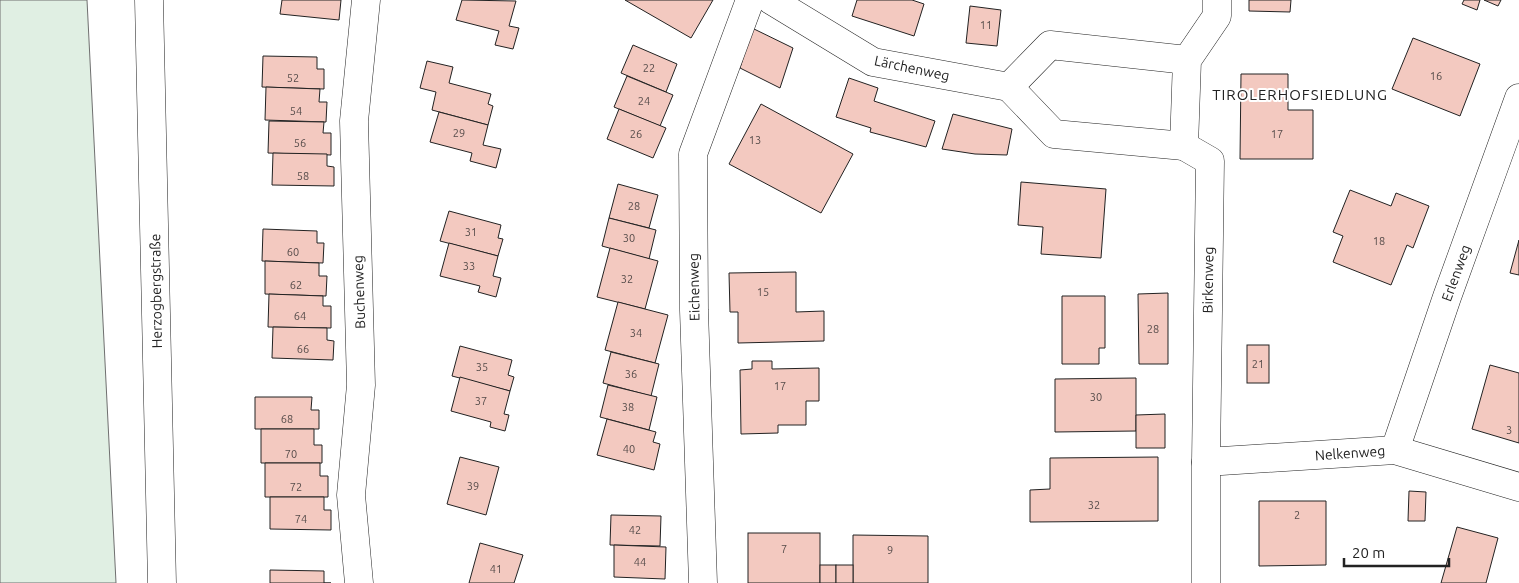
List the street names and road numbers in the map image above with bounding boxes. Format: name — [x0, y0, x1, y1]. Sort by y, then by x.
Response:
street label: Lärchenweg — [873, 52, 951, 84]
street label: Herzogbergstraße — [147, 233, 165, 349]
street label: Erlenweg — [1438, 242, 1474, 304]
street label: Birkenweg — [1199, 246, 1217, 314]
street label: Eichenweg — [685, 253, 703, 321]
street label: Buchenweg — [350, 255, 368, 329]
street label: Nelkenweg — [1314, 443, 1386, 463]

